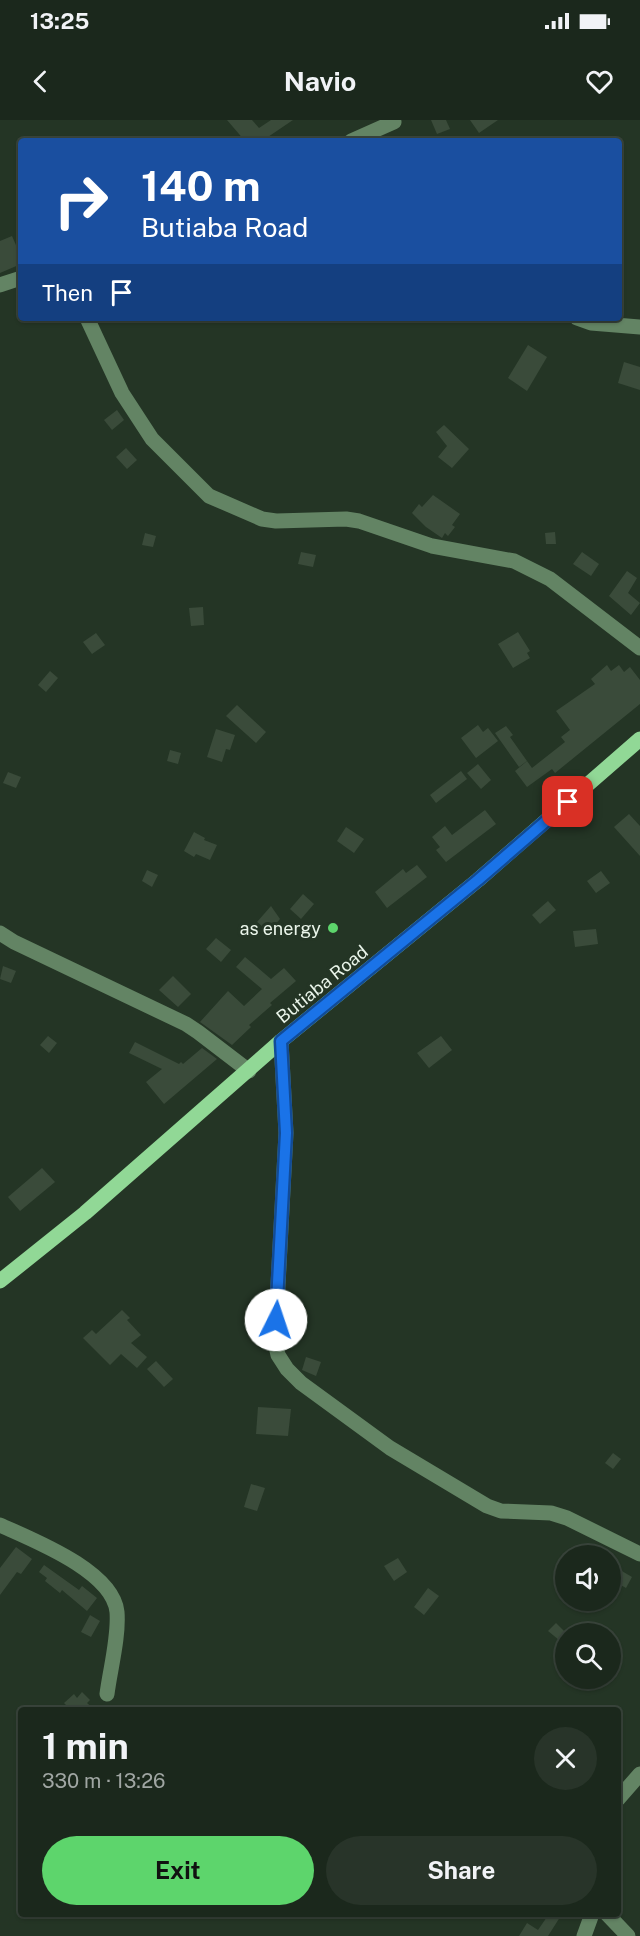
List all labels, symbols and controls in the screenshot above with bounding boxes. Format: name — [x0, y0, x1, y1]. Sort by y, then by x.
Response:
text: 13:25 — [30, 8, 89, 34]
icon: back — [24, 65, 57, 98]
text: Navio — [284, 65, 356, 97]
icon: heart — [583, 65, 616, 98]
text: 140 m — [141, 161, 261, 210]
icon: right — [42, 162, 120, 240]
text: Butiaba Road — [141, 211, 308, 243]
icon: arrive — [105, 276, 138, 309]
text: Then — [42, 280, 93, 306]
pin — [542, 776, 593, 827]
icon: arrive — [551, 785, 584, 818]
place label: as energy — [240, 918, 321, 939]
marker: as energy — [326, 921, 340, 935]
street label: Butiaba Road — [272, 941, 372, 1027]
position arrow — [244, 1288, 308, 1352]
map controls — [555, 1545, 621, 1689]
button: sound — [555, 1545, 621, 1611]
button: search — [555, 1623, 621, 1689]
text: 1 min — [42, 1725, 129, 1767]
button: close — [534, 1727, 597, 1790]
text: 330 m · 13:26 — [42, 1769, 166, 1793]
button: Exit — [42, 1836, 314, 1905]
button: Share — [326, 1836, 597, 1905]

